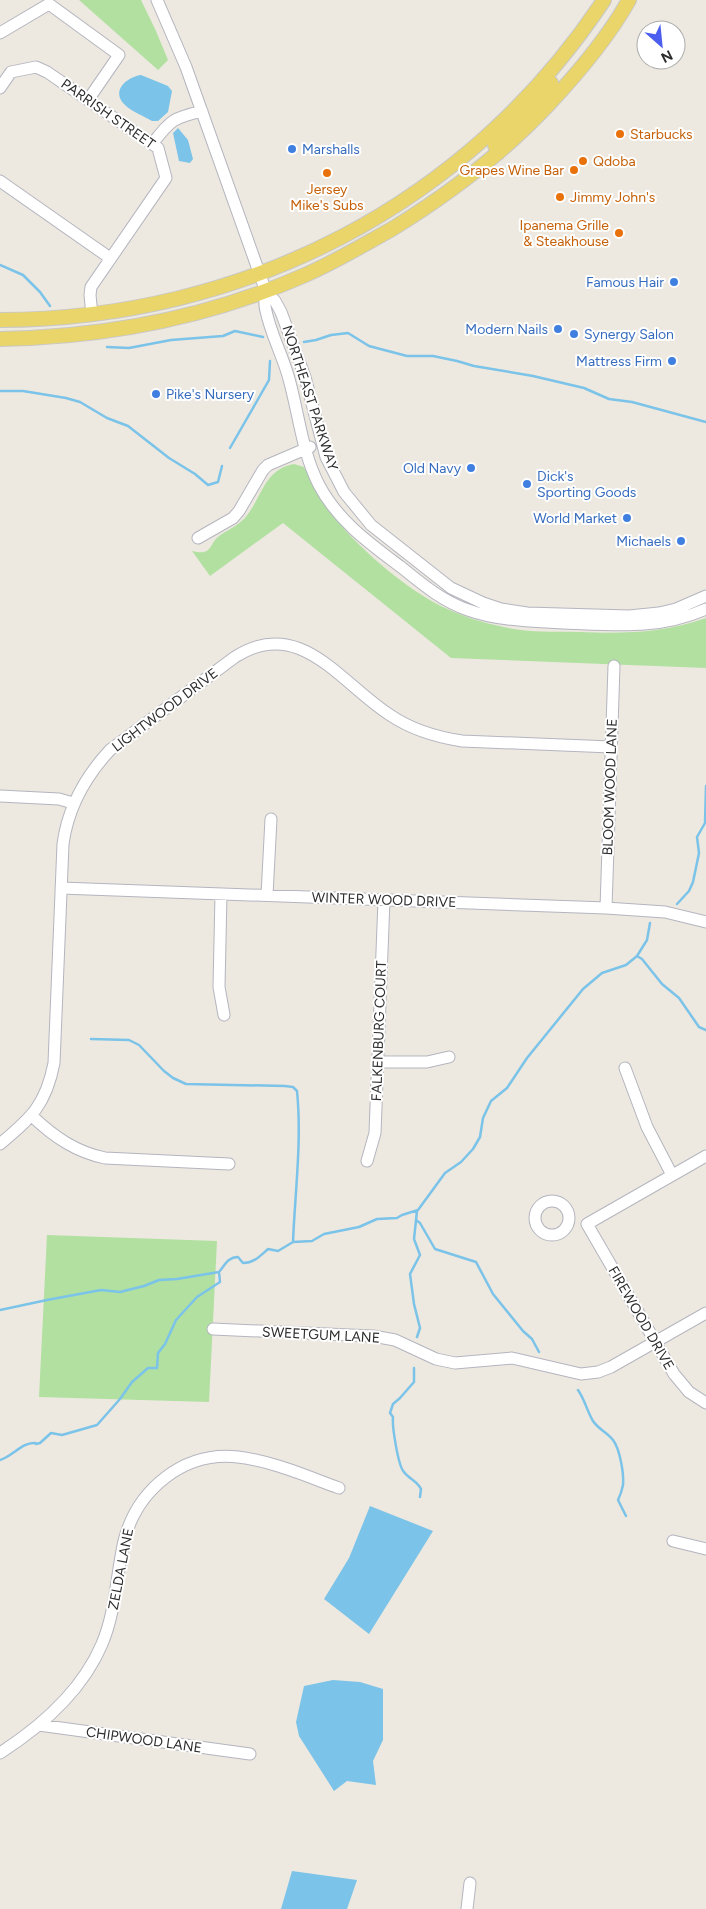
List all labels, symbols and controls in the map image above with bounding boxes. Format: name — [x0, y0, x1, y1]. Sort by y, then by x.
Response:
north arrow — [636, 20, 686, 70]
text: N — [658, 46, 675, 66]
street label: PARRISH STREET — [58, 75, 159, 153]
place label: Starbucks — [630, 126, 693, 143]
marker: Starbucks — [614, 128, 626, 140]
place label: Marshalls — [302, 141, 360, 158]
marker: Marshalls — [286, 143, 298, 155]
place label: Qdoba — [593, 153, 636, 170]
marker: Qdoba — [577, 155, 589, 167]
place label: Grapes Wine Bar — [460, 162, 564, 179]
marker: Grapes Wine Bar — [568, 164, 580, 176]
marker: Jersey Mike's Subs — [321, 167, 333, 179]
place label: Jersey Mike's Subs — [290, 181, 364, 214]
place label: Jimmy John's — [570, 189, 655, 206]
marker: Jimmy John's — [554, 191, 566, 203]
place label: Ipanema Grille & Steakhouse — [519, 217, 609, 250]
marker: Ipanema Grille & Steakhouse — [613, 227, 625, 239]
place label: Famous Hair — [586, 274, 664, 291]
marker: Famous Hair — [668, 276, 680, 288]
place label: Modern Nails — [465, 321, 548, 338]
street label: NORTHEAST PARKWAY — [278, 323, 342, 473]
marker: Modern Nails — [552, 323, 564, 335]
place label: Synergy Salon — [584, 326, 674, 343]
marker: Synergy Salon — [568, 328, 580, 340]
place label: Mattress Firm — [576, 353, 662, 370]
marker: Mattress Firm — [666, 355, 678, 367]
place label: Pike's Nursery — [166, 386, 255, 403]
marker: Pike's Nursery — [150, 388, 162, 400]
place label: Old Navy — [403, 460, 462, 477]
marker: Old Navy — [465, 462, 477, 474]
place label: Dick's Sporting Goods — [537, 468, 636, 501]
marker: Dick's Sporting Goods — [521, 478, 533, 490]
place label: World Market — [533, 510, 617, 527]
marker: World Market — [621, 512, 633, 524]
place label: Michaels — [616, 533, 671, 550]
marker: Michaels — [675, 535, 687, 547]
street label: LIGHTWOOD DRIVE — [109, 665, 221, 755]
street label: BLOOM WOOD LANE — [599, 718, 621, 856]
street label: WINTER WOOD DRIVE — [311, 889, 457, 911]
street label: FALKENBURG COURT — [368, 960, 390, 1102]
street label: FIREWOOD DRIVE — [604, 1263, 678, 1373]
street label: SWEETGUM LANE — [262, 1323, 380, 1347]
street label: ZELDA LANE — [105, 1527, 137, 1611]
street label: CHIPWOOD LANE — [85, 1723, 203, 1757]

